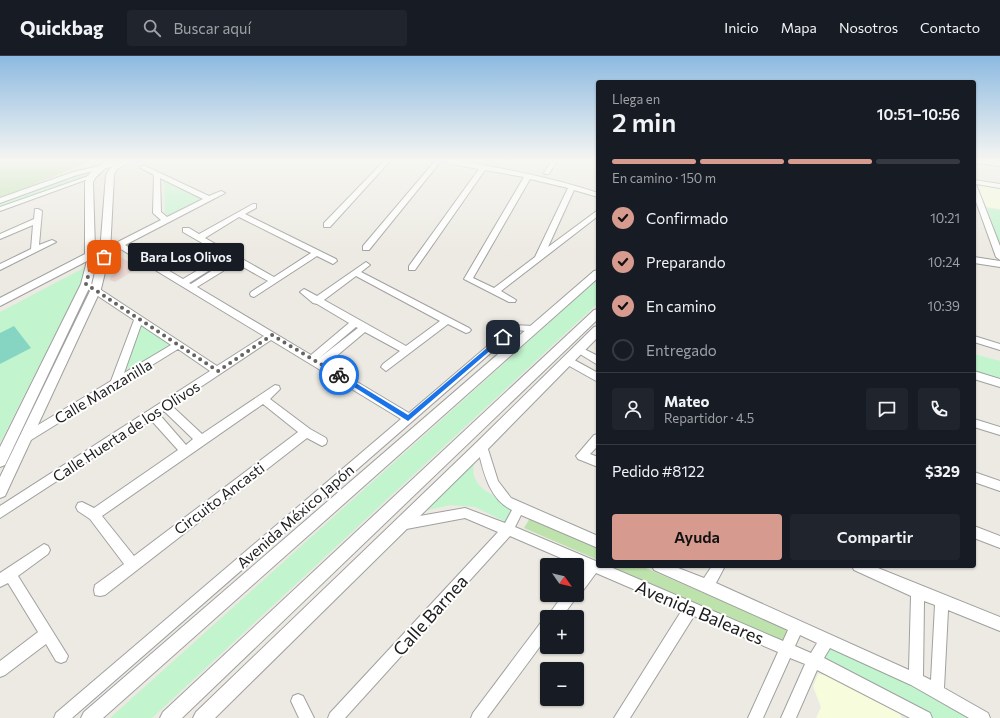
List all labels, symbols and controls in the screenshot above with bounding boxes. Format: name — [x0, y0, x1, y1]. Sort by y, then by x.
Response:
search box — [127, 10, 407, 46]
text: Quickbag — [20, 16, 103, 39]
icon: search — [141, 17, 163, 39]
text: Buscar aquí — [173, 19, 251, 37]
text: Inicio — [724, 19, 759, 36]
text: Mapa — [781, 19, 817, 36]
text: Nosotros — [839, 19, 898, 36]
text: Contacto — [920, 19, 980, 36]
text: Llega en — [612, 91, 660, 107]
text: 10:51–10:56 — [877, 105, 960, 123]
text: 2 min — [612, 106, 676, 137]
text: En camino · 150 m — [612, 170, 716, 186]
icon: check — [612, 207, 634, 229]
text: Confirmado — [646, 209, 728, 227]
text: 10:21 — [930, 210, 960, 226]
pin — [87, 240, 121, 274]
callout: Bara Los Olivos — [128, 243, 244, 271]
icon: bag — [93, 246, 115, 268]
text: Bara Los Olivos — [140, 249, 232, 265]
icon: check — [612, 251, 634, 273]
text: Preparando — [646, 253, 726, 271]
text: 10:24 — [928, 254, 960, 270]
icon: check — [612, 295, 634, 317]
text: En camino — [646, 297, 716, 315]
text: 10:39 — [928, 298, 960, 314]
pin — [486, 320, 520, 354]
icon: home — [492, 326, 514, 348]
text: Entregado — [646, 341, 717, 359]
street label: Calle Manzanilla — [51, 355, 155, 427]
courier — [319, 355, 359, 395]
icon: bike — [328, 364, 350, 386]
street label: Calle Huerta de los Olivos — [49, 377, 203, 485]
button: person — [612, 388, 654, 430]
button: chat — [866, 388, 908, 430]
button: phone — [918, 388, 960, 430]
text: Mateo — [664, 392, 709, 410]
text: Repartidor · 4.5 — [664, 410, 754, 426]
street label: Circuito Ancasti — [170, 458, 268, 538]
street label: Avenida México Japón — [233, 460, 357, 572]
text: Pedido #8122 — [612, 462, 704, 480]
text: $329 — [925, 462, 960, 480]
button: Ayuda — [612, 514, 782, 560]
button: Compartir — [790, 514, 960, 560]
north arrow — [540, 558, 584, 602]
map controls — [540, 558, 584, 706]
street label: Calle Barnea — [388, 570, 472, 660]
street label: Avenida Baleares — [632, 575, 768, 649]
button: + — [540, 610, 584, 654]
button: − — [540, 662, 584, 706]

